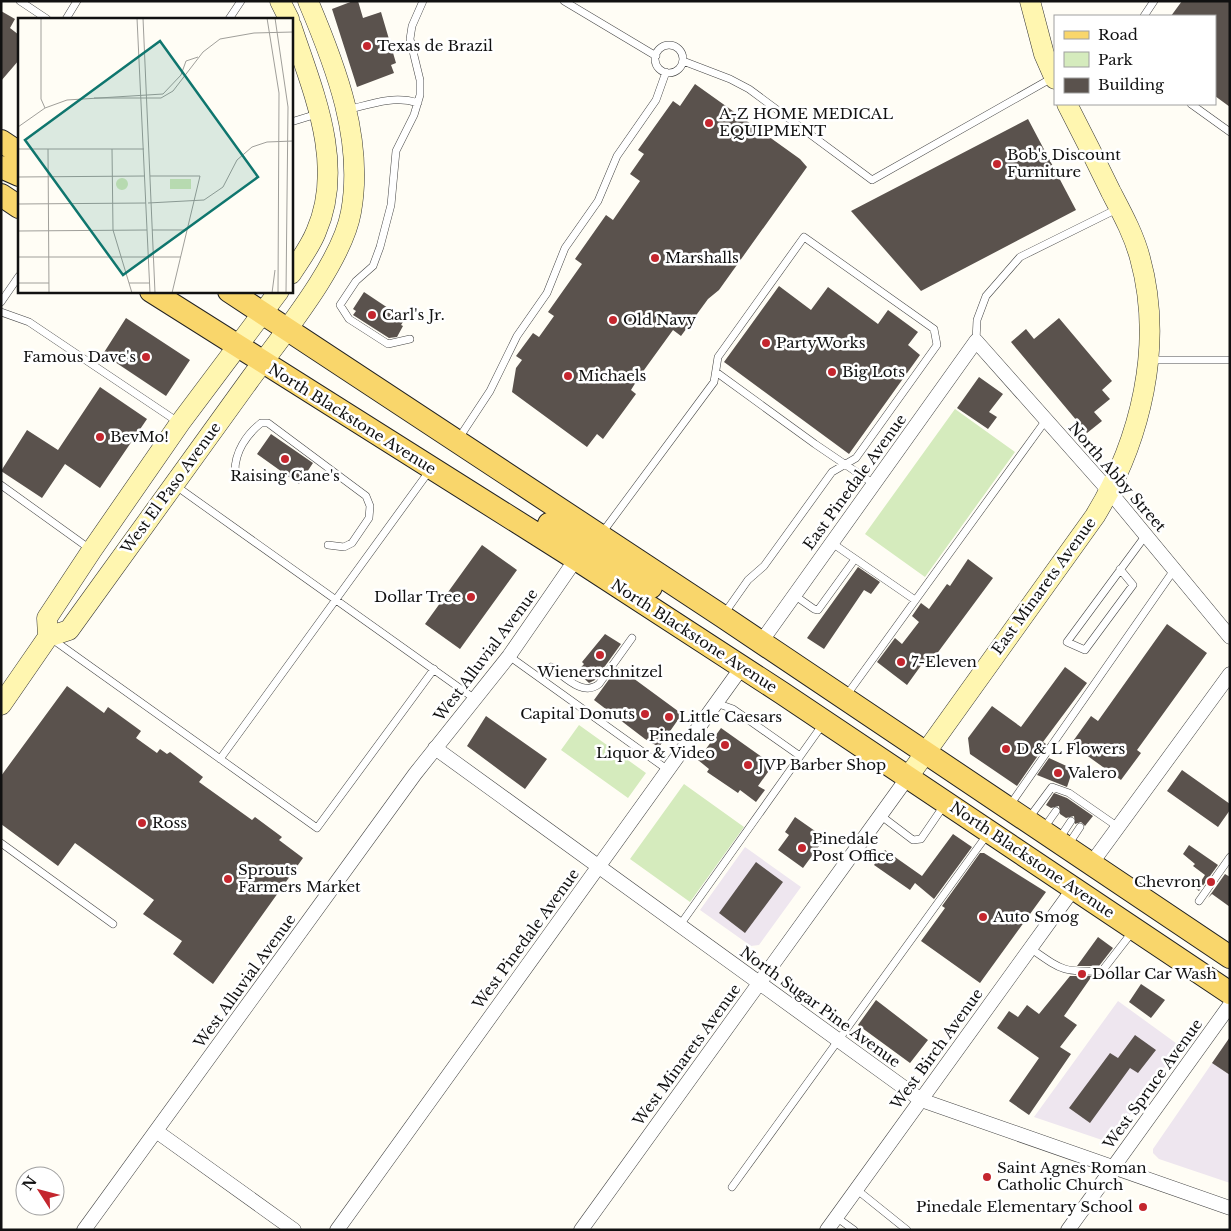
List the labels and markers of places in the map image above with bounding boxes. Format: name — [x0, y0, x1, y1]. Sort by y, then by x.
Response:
place label: Texas de Brazil — [377, 36, 493, 55]
marker: Texas de Brazil — [361, 40, 373, 52]
place label: A-Z HOME MEDICAL EQUIPMENT — [718, 104, 893, 140]
marker: A-Z HOME MEDICAL EQUIPMENT — [703, 117, 715, 129]
place label: Bob's Discount Furniture — [1007, 145, 1121, 181]
marker: Bob's Discount Furniture — [991, 158, 1003, 170]
place label: Marshalls — [665, 248, 739, 267]
marker: Marshalls — [649, 252, 661, 264]
place label: Carl's Jr. — [382, 305, 445, 324]
marker: Carl's Jr. — [366, 309, 378, 321]
place label: Old Navy — [623, 310, 696, 329]
marker: Old Navy — [607, 314, 619, 326]
place label: PartyWorks — [776, 333, 866, 352]
marker: PartyWorks — [760, 337, 772, 349]
place label: Famous Dave's — [23, 347, 136, 366]
marker: Famous Dave's — [140, 351, 152, 363]
place label: Big Lots — [842, 362, 905, 381]
place label: Michaels — [578, 366, 647, 385]
marker: Big Lots — [826, 366, 838, 378]
marker: Michaels — [562, 370, 574, 382]
place label: BevMo! — [110, 427, 169, 446]
marker: BevMo! — [94, 431, 106, 443]
marker: Raising Cane's — [279, 453, 291, 465]
place label: Raising Cane's — [230, 466, 340, 485]
place label: Dollar Tree — [374, 587, 461, 606]
marker: Dollar Tree — [465, 591, 477, 603]
marker: Wienerschnitzel — [594, 649, 606, 661]
place label: 7-Eleven — [911, 652, 977, 671]
marker: 7-Eleven — [895, 656, 907, 668]
place label: Wienerschnitzel — [536, 662, 663, 681]
place label: Capital Donuts — [520, 704, 635, 723]
place label: Little Caesars — [679, 707, 782, 726]
marker: Capital Donuts — [639, 708, 651, 720]
marker: Little Caesars — [663, 711, 675, 723]
place label: Pinedale Liquor & Video — [596, 726, 715, 762]
marker: Pinedale Liquor & Video — [719, 739, 731, 751]
place label: D & L Flowers — [1016, 739, 1126, 758]
marker: D & L Flowers — [1000, 743, 1012, 755]
place label: JVP Barber Shop — [756, 755, 886, 774]
marker: JVP Barber Shop — [742, 759, 754, 771]
place label: Valero — [1067, 763, 1117, 782]
marker: Valero — [1052, 767, 1064, 779]
place label: Ross — [152, 813, 187, 832]
marker: Ross — [136, 817, 148, 829]
place label: Pinedale Post Office — [812, 829, 894, 865]
marker: Pinedale Post Office — [796, 842, 808, 854]
place label: Sprouts Farmers Market — [238, 860, 361, 896]
place label: Chevron — [1134, 872, 1201, 891]
marker: Sprouts Farmers Market — [222, 873, 234, 885]
marker: Chevron — [1205, 876, 1217, 888]
place label: Auto Smog — [992, 907, 1080, 926]
marker: Auto Smog — [977, 911, 989, 923]
place label: Dollar Car Wash — [1092, 964, 1217, 983]
marker: Dollar Car Wash — [1076, 968, 1088, 980]
place label: Saint Agnes Roman Catholic Church — [997, 1158, 1147, 1194]
marker: Saint Agnes Roman Catholic Church — [981, 1171, 993, 1183]
place label: Pinedale Elementary School — [916, 1197, 1133, 1216]
marker: Pinedale Elementary School — [1137, 1201, 1149, 1213]

